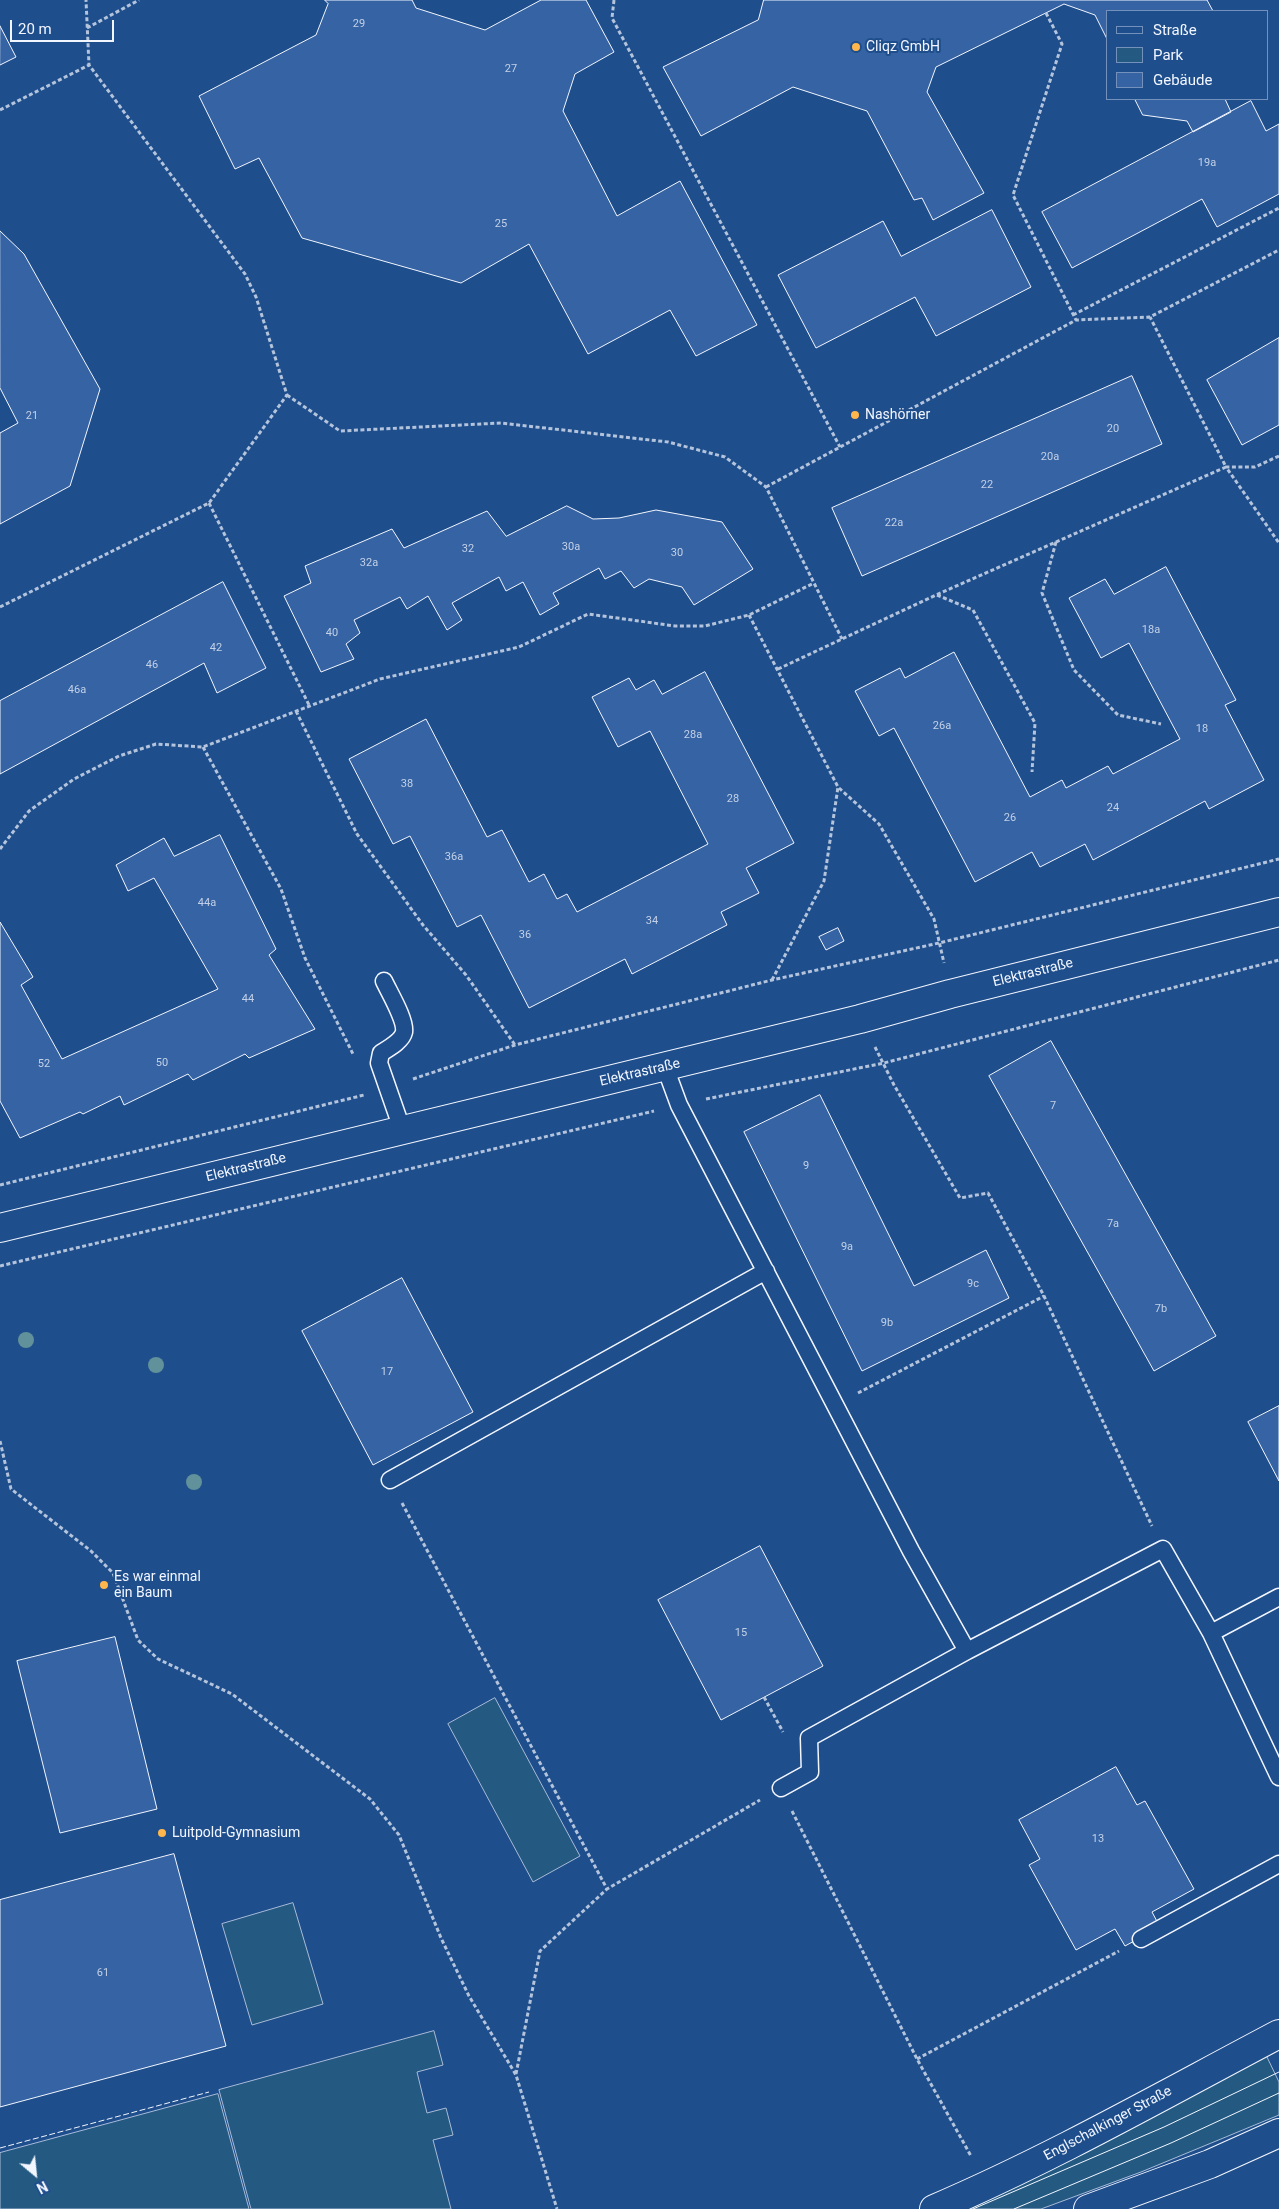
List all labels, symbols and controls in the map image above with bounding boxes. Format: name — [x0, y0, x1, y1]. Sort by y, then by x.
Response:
scale bar — [12, 10, 116, 42]
legend — [1106, 10, 1269, 100]
house number: 29 — [353, 17, 365, 31]
text: 20 m — [18, 20, 52, 38]
text: Straße — [1153, 21, 1197, 39]
place label: Cliqz GmbH — [866, 39, 940, 55]
marker: Cliqz GmbH — [850, 41, 862, 53]
text: Park — [1153, 46, 1183, 64]
house number: 27 — [505, 62, 517, 76]
text: Gebäude — [1153, 71, 1212, 89]
house number: 19a — [1198, 156, 1216, 170]
house number: 25 — [495, 217, 507, 231]
place label: Nashörner — [865, 407, 930, 423]
house number: 21 — [26, 409, 38, 423]
marker: Nashörner — [849, 409, 861, 421]
house number: 20 — [1107, 422, 1119, 436]
house number: 20a — [1041, 450, 1059, 464]
house number: 22 — [981, 478, 993, 492]
house number: 22a — [885, 516, 903, 530]
house number: 30a — [562, 540, 580, 554]
house number: 32 — [462, 542, 474, 556]
house number: 30 — [671, 546, 683, 560]
house number: 32a — [360, 556, 378, 570]
house number: 18a — [1142, 623, 1160, 637]
house number: 40 — [326, 626, 338, 640]
house number: 42 — [210, 641, 222, 655]
house number: 46 — [146, 658, 158, 672]
house number: 46a — [68, 683, 86, 697]
house number: 26a — [933, 719, 951, 733]
house number: 18 — [1196, 722, 1208, 736]
house number: 28a — [684, 728, 702, 742]
house number: 38 — [401, 777, 413, 791]
house number: 28 — [727, 792, 739, 806]
house number: 24 — [1107, 801, 1119, 815]
house number: 26 — [1004, 811, 1016, 825]
house number: 36a — [445, 850, 463, 864]
house number: 44a — [198, 896, 216, 910]
house number: 34 — [646, 914, 658, 928]
house number: 36 — [519, 928, 531, 942]
street label: Elektrastraße — [991, 955, 1075, 991]
house number: 44 — [242, 992, 254, 1006]
house number: 50 — [156, 1056, 168, 1070]
street label: Elektrastraße — [598, 1056, 682, 1090]
house number: 52 — [38, 1057, 50, 1071]
house number: 7 — [1050, 1099, 1056, 1113]
street label: Elektrastraße — [204, 1150, 288, 1186]
house number: 9 — [803, 1159, 809, 1173]
house number: 7a — [1107, 1217, 1119, 1231]
house number: 9a — [841, 1240, 853, 1254]
house number: 9c — [967, 1277, 979, 1291]
house number: 7b — [1155, 1302, 1167, 1316]
house number: 9b — [881, 1316, 893, 1330]
house number: 17 — [381, 1365, 393, 1379]
place label: Es war einmal ein Baum — [114, 1569, 201, 1601]
marker: Es war einmal ein Baum — [98, 1579, 110, 1591]
house number: 15 — [735, 1626, 747, 1640]
place label: Luitpold-Gymnasium — [172, 1825, 300, 1841]
marker: Luitpold-Gymnasium — [156, 1827, 168, 1839]
house number: 13 — [1092, 1832, 1104, 1846]
house number: 61 — [97, 1966, 109, 1980]
street label: Englschalkinger Straße — [1041, 2083, 1175, 2165]
north arrow — [10, 2149, 60, 2199]
text: N — [34, 2178, 50, 2197]

